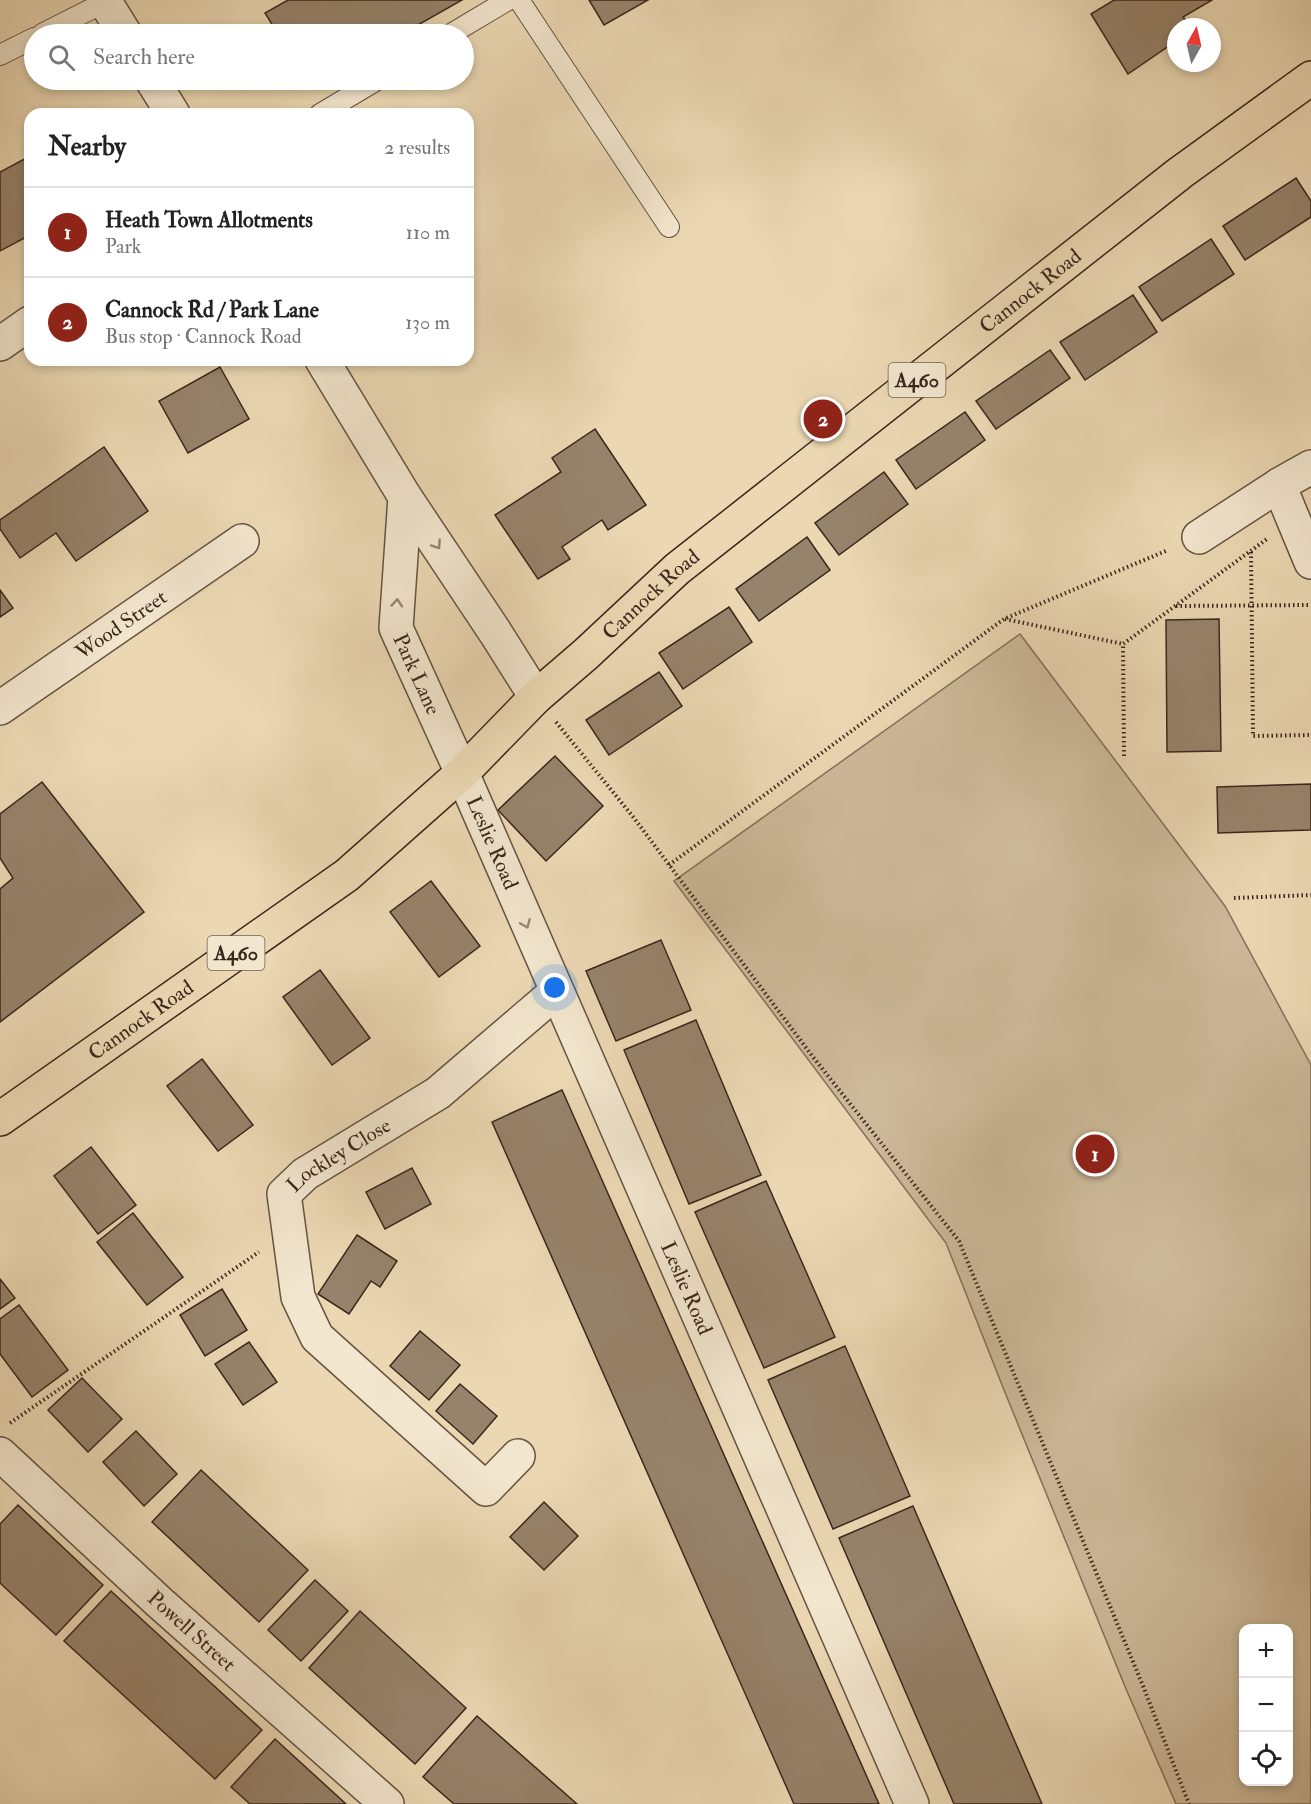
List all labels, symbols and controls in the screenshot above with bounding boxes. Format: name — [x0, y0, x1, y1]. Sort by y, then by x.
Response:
north arrow — [1167, 18, 1221, 72]
search box — [24, 24, 474, 90]
icon: search — [45, 41, 78, 74]
text: Search here — [93, 43, 195, 71]
text: Nearby — [48, 131, 126, 163]
text: 2 results — [384, 135, 450, 160]
text: Heath Town Allotments — [105, 206, 313, 234]
text: 1 — [64, 220, 71, 245]
text: 110 m — [406, 220, 450, 245]
text: Park — [105, 234, 141, 259]
street label: Cannock Road — [974, 242, 1088, 340]
text: Cannock Rd / Park Lane — [105, 296, 319, 324]
text: 2 — [62, 310, 73, 335]
text: 130 m — [405, 310, 450, 335]
text: Bus stop · Cannock Road — [105, 324, 302, 349]
road number: A460 — [888, 363, 946, 397]
pin: 2 — [804, 396, 842, 442]
one-way arrow — [430, 538, 441, 549]
street label: Cannock Road — [597, 543, 706, 646]
street label: Wood Street — [70, 584, 172, 666]
one-way arrow — [391, 599, 404, 608]
street label: Park Lane — [386, 630, 447, 719]
street label: Leslie Road — [460, 792, 524, 894]
one-way arrow — [519, 917, 531, 928]
road number: A460 — [208, 936, 264, 970]
your location — [540, 973, 569, 1002]
street label: Cannock Road — [83, 974, 199, 1067]
street label: Lockley Close — [281, 1112, 396, 1198]
pin: 1 — [1076, 1132, 1114, 1176]
street label: Leslie Road — [654, 1237, 719, 1340]
street label: Powell Street — [142, 1585, 241, 1678]
map controls — [1239, 1624, 1293, 1786]
button: + — [1239, 1624, 1293, 1678]
button: − — [1239, 1678, 1293, 1732]
button: locate — [1239, 1732, 1293, 1786]

